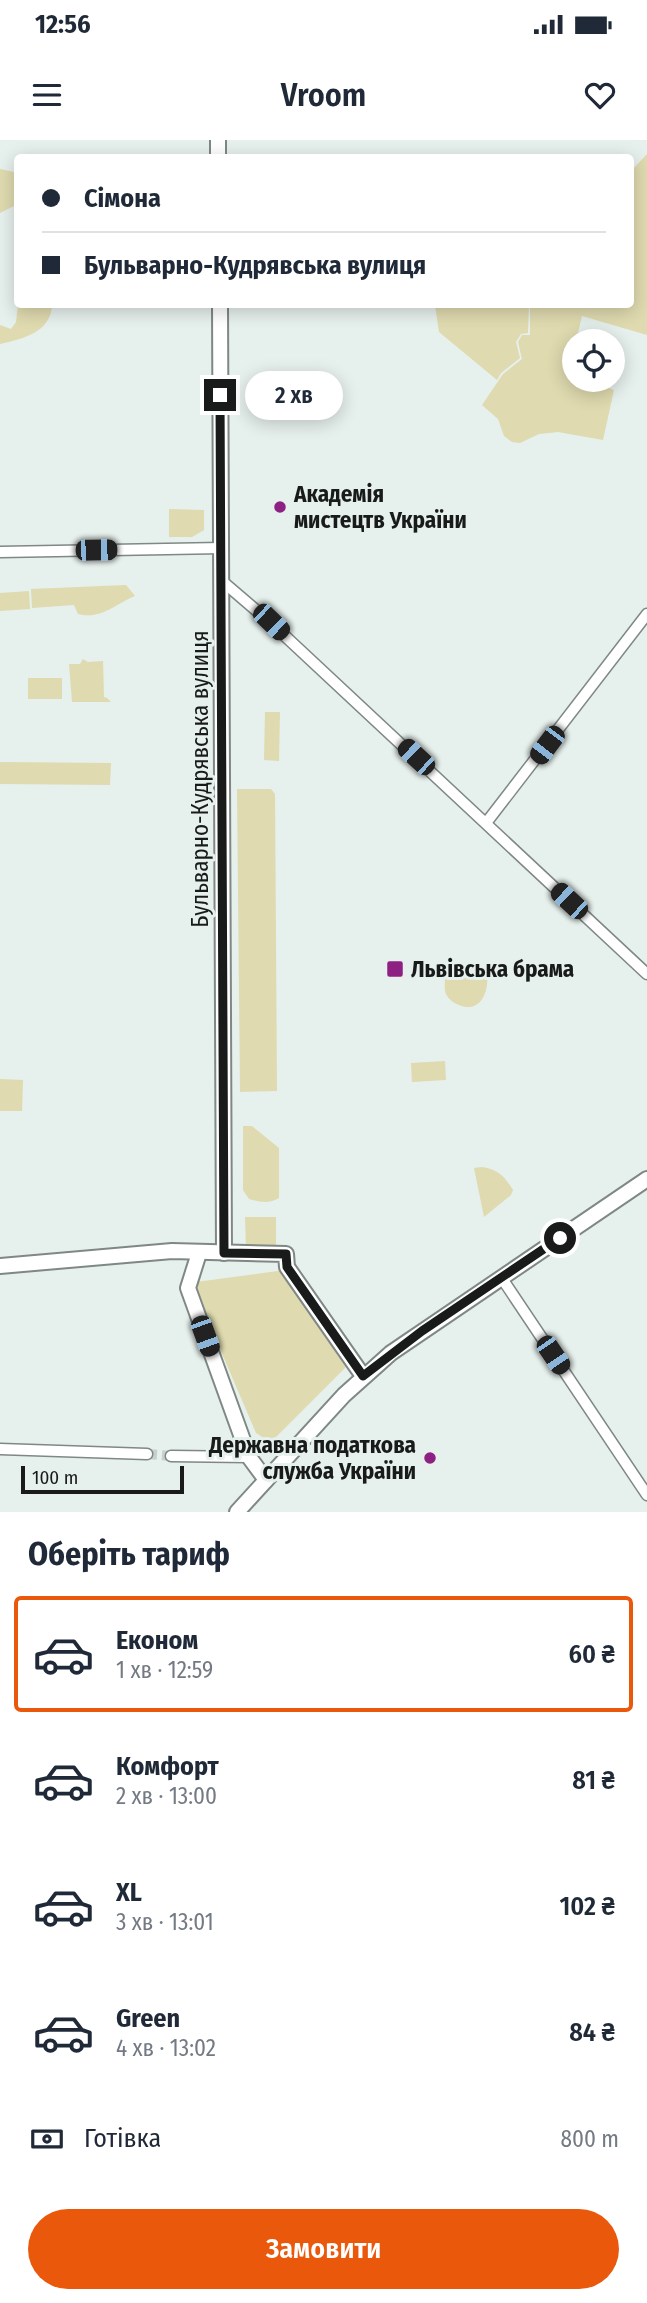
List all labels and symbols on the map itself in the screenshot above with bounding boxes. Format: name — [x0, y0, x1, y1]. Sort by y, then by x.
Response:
callout: 2 хв — [244, 370, 342, 420]
route end — [204, 379, 236, 411]
place label: Академія мистецтв України — [293, 480, 467, 534]
marker: Академія мистецтв України — [272, 499, 288, 515]
car — [75, 539, 118, 561]
car — [249, 600, 294, 644]
street label: Бульварно-Кудрявська вулиця — [186, 630, 214, 928]
car — [526, 722, 569, 768]
car — [394, 735, 439, 779]
car — [547, 879, 592, 923]
place label: Львівська брама — [411, 955, 574, 983]
marker: Львівська брама — [385, 959, 405, 979]
route start — [544, 1222, 576, 1254]
car — [188, 1313, 223, 1359]
car — [533, 1332, 574, 1378]
place label: Державна податкова служба України — [208, 1431, 416, 1485]
marker: Державна податкова служба України — [422, 1450, 438, 1466]
scale bar — [21, 1463, 184, 1495]

